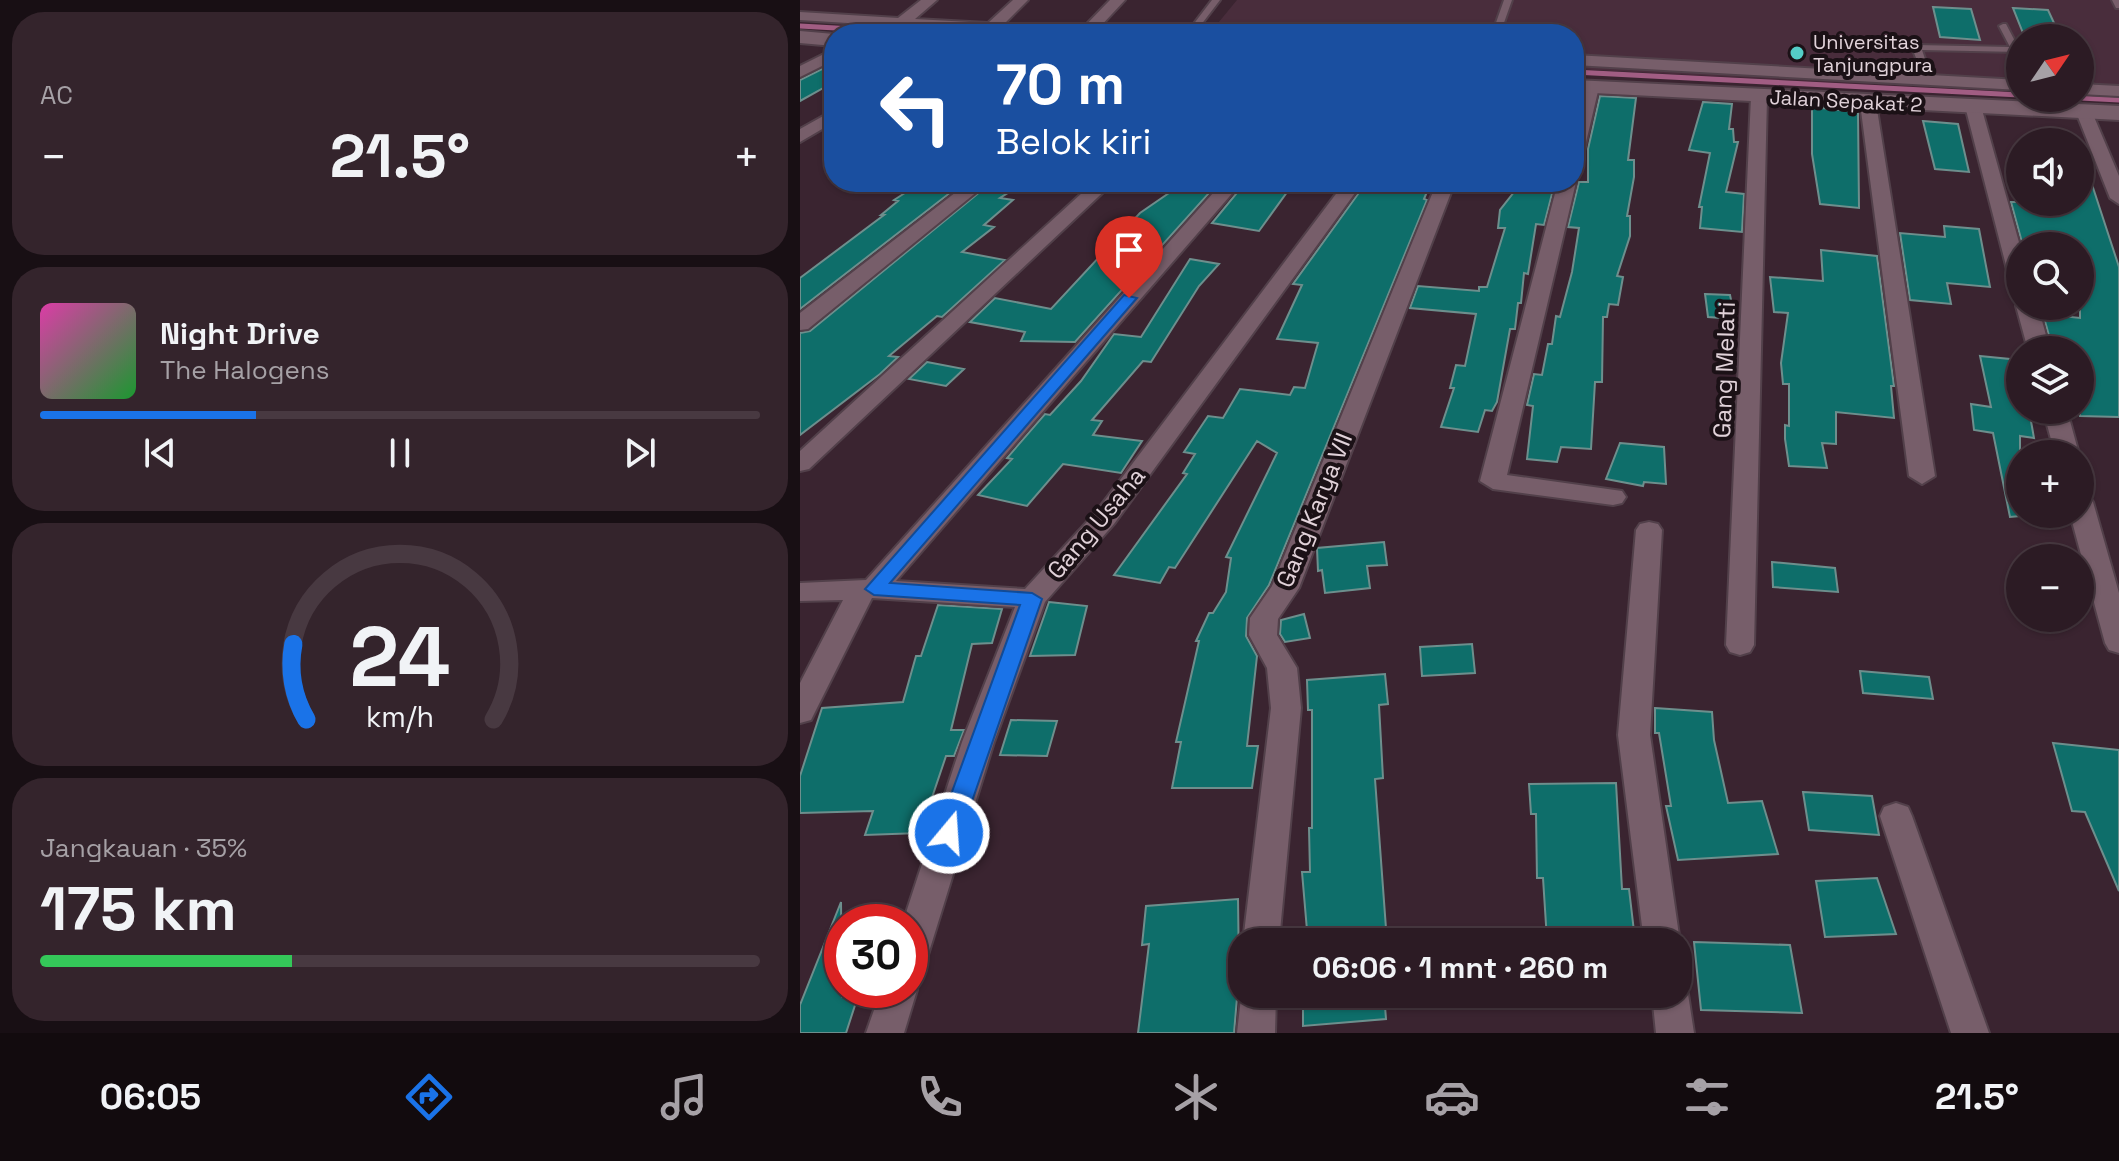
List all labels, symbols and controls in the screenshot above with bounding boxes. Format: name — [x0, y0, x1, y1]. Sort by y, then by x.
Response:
north arrow — [2006, 24, 2094, 112]
map controls — [2006, 24, 2094, 632]
place label: Universitas Tanjungpura — [1813, 29, 1933, 78]
marker: Universitas Tanjungpura — [1788, 44, 1806, 62]
text: 70 m — [996, 49, 1125, 120]
icon: left — [864, 56, 968, 160]
text: AC — [40, 78, 73, 112]
street label: Jalan Sepakat 2 — [1769, 84, 1923, 118]
text: 21.5° — [330, 118, 470, 195]
text: Belok kiri — [996, 119, 1151, 165]
button: sound — [2006, 128, 2094, 216]
text: − — [40, 129, 67, 185]
text: + — [733, 129, 760, 185]
pin — [1095, 216, 1163, 298]
icon: arrive — [1107, 228, 1151, 272]
button: search — [2006, 232, 2094, 320]
street label: Gang Melati — [1706, 301, 1742, 439]
text: Night Drive — [160, 314, 320, 353]
button: layers — [2006, 336, 2094, 424]
text: The Halogens — [160, 353, 329, 387]
street label: Gang Karya VII — [1269, 428, 1359, 592]
icon: previous — [138, 431, 182, 475]
icon: pause — [378, 431, 422, 475]
icon: next — [618, 431, 662, 475]
button: + — [2006, 440, 2094, 528]
street label: Gang Usaha — [1040, 460, 1152, 585]
button: − — [2006, 544, 2094, 632]
text: 24 — [350, 604, 450, 710]
text: km/h — [366, 699, 434, 735]
position arrow — [907, 791, 991, 875]
text: Jangkauan · 35% — [40, 831, 247, 865]
text: 175 km — [40, 871, 237, 948]
speed limit sign: 30 — [824, 904, 928, 1008]
text: 06:06 · 1 mnt · 260 m — [1312, 948, 1608, 987]
icon: directions — [401, 1069, 457, 1125]
icon: music — [656, 1069, 712, 1125]
icon: phone — [912, 1069, 968, 1125]
icon: climate — [1168, 1069, 1224, 1125]
icon: car — [1424, 1069, 1480, 1125]
icon: filters — [1679, 1069, 1735, 1125]
text: 06:05 — [100, 1074, 201, 1120]
text: 21.5° — [1935, 1074, 2019, 1120]

